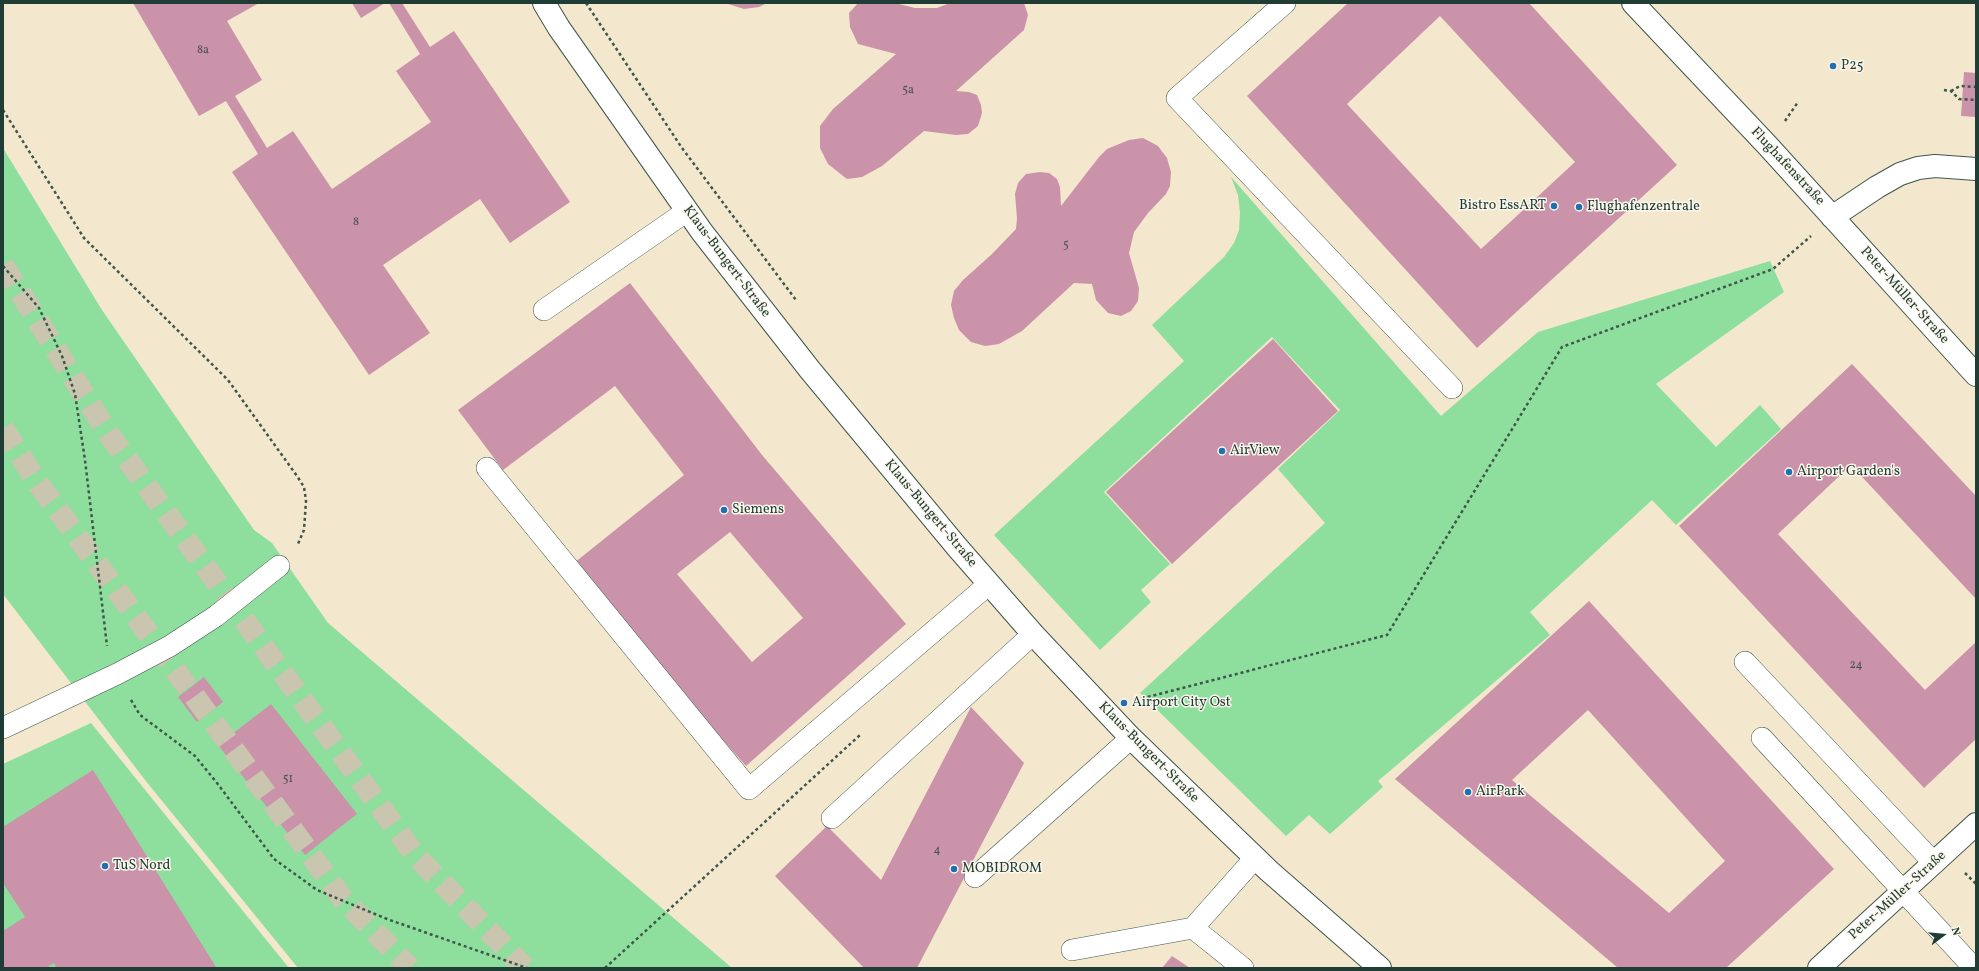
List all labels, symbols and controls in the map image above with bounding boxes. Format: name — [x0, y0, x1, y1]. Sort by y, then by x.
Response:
house number: 8a — [197, 44, 209, 58]
place label: P25 — [1841, 58, 1863, 74]
marker: P25 — [1828, 61, 1838, 71]
house number: 5a — [902, 84, 914, 98]
street label: Flughafenstraße — [1746, 124, 1828, 210]
place label: Bistro EssART — [1459, 198, 1546, 214]
place label: Flughafenzentrale — [1587, 199, 1700, 215]
marker: Bistro EssART — [1549, 201, 1559, 211]
marker: Flughafenzentrale — [1574, 202, 1584, 212]
street label: Klaus-Bungert-Straße — [678, 203, 774, 321]
house number: 8 — [353, 216, 359, 230]
house number: 5 — [1063, 239, 1069, 253]
street label: Peter-Müller-Straße — [1856, 244, 1952, 348]
place label: AirView — [1230, 443, 1280, 459]
marker: AirView — [1217, 446, 1227, 456]
street label: Klaus-Bungert-Straße — [880, 457, 980, 571]
place label: Airport Garden's — [1797, 464, 1900, 480]
marker: Airport Garden's — [1784, 467, 1794, 477]
place label: Siemens — [732, 502, 784, 518]
marker: Siemens — [719, 505, 729, 515]
house number: 24 — [1849, 659, 1863, 673]
place label: Airport City Ost — [1132, 695, 1231, 711]
marker: Airport City Ost — [1119, 698, 1129, 708]
street label: Klaus-Bungert-Straße — [1094, 699, 1202, 807]
house number: 51 — [283, 773, 293, 787]
place label: AirPark — [1476, 784, 1525, 800]
marker: AirPark — [1463, 787, 1473, 797]
house number: 4 — [933, 844, 941, 858]
street label: Peter-Müller-Straße — [1846, 848, 1950, 944]
place label: TuS Nord — [113, 858, 171, 874]
marker: TuS Nord — [100, 861, 110, 871]
place label: MOBIDROM — [962, 861, 1042, 877]
marker: MOBIDROM — [949, 864, 959, 874]
north arrow — [1923, 915, 1963, 955]
text: N — [1947, 926, 1963, 937]

